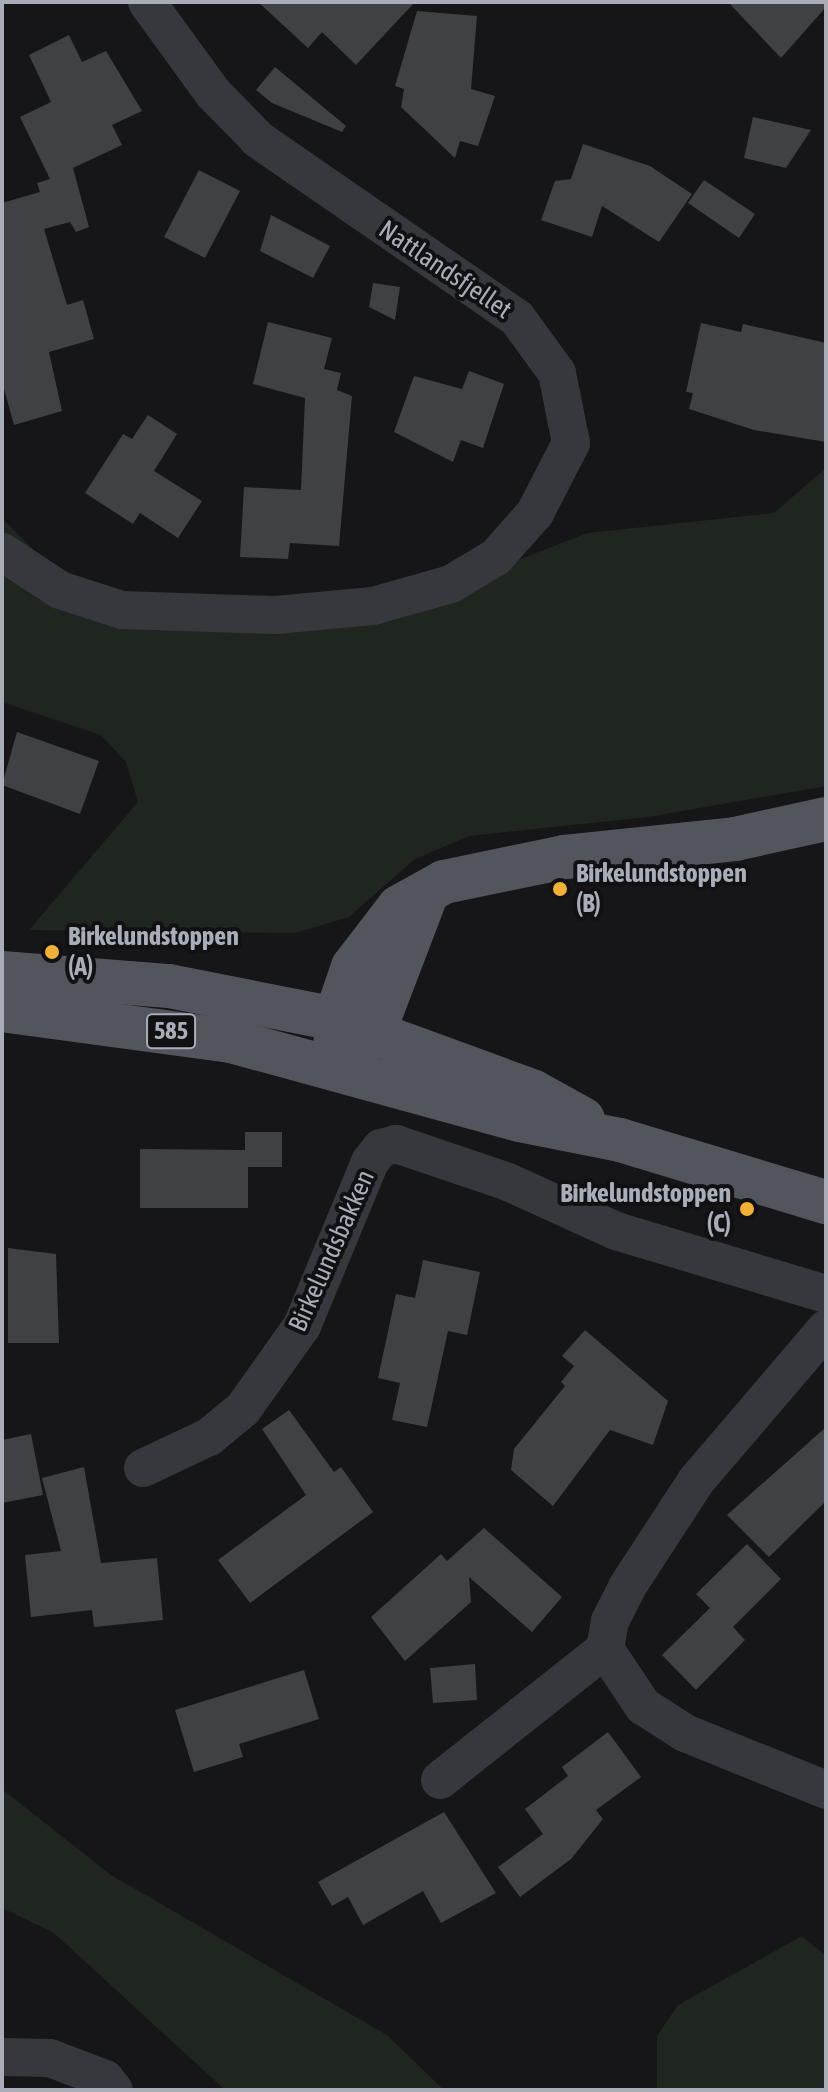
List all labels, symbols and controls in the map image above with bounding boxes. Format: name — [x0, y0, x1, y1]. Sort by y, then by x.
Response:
street label: Nattlandsfjellet — [373, 214, 517, 326]
place label: Birkelundstoppen (B) — [576, 858, 747, 920]
marker: Birkelundstoppen (B) — [551, 880, 569, 898]
place label: Birkelundstoppen (A) — [68, 921, 239, 982]
marker: Birkelundstoppen (A) — [43, 943, 61, 961]
road number: 585 — [145, 1011, 197, 1051]
street label: Birkelundsbakken — [282, 1165, 382, 1337]
place label: Birkelundstoppen (C) — [560, 1178, 731, 1240]
marker: Birkelundstoppen (C) — [738, 1200, 756, 1218]

